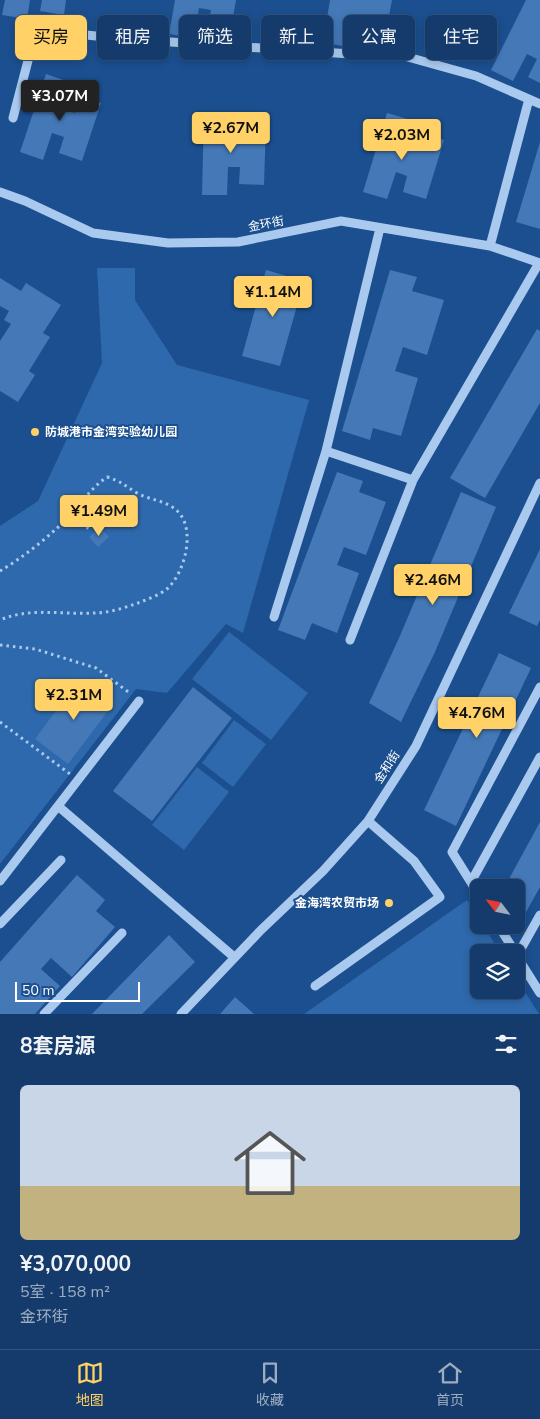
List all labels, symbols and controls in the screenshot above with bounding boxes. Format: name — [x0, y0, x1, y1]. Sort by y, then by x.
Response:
chip: 买房 — [15, 15, 87, 60]
chip: 租房 — [97, 15, 169, 60]
chip: 筛选 — [179, 15, 251, 60]
chip: 新上 — [261, 15, 333, 60]
chip: 公寓 — [343, 15, 415, 60]
chip: 住宅 — [425, 15, 497, 60]
pin: ¥3.07M — [19, 80, 101, 122]
text: ¥3.07M — [32, 85, 88, 107]
pin: ¥2.67M — [190, 112, 272, 154]
text: ¥2.67M — [203, 117, 259, 139]
pin: ¥2.03M — [361, 119, 443, 161]
text: ¥2.03M — [374, 124, 430, 146]
street label: 金环街 — [247, 213, 285, 235]
pin: ¥1.14M — [232, 276, 314, 318]
text: ¥1.14M — [245, 281, 301, 303]
place label: 防城港市金湾实验幼儿园 — [45, 424, 177, 440]
marker: 防城港市金湾实验幼儿园 — [29, 426, 41, 438]
pin: ¥1.49M — [58, 494, 140, 537]
text: ¥1.49M — [71, 500, 127, 522]
pin: ¥2.46M — [392, 564, 474, 606]
text: ¥2.46M — [405, 569, 461, 591]
pin: ¥2.31M — [33, 678, 115, 721]
text: ¥2.31M — [46, 684, 102, 706]
pin: ¥4.76M — [436, 696, 518, 739]
text: ¥4.76M — [449, 702, 505, 724]
street label: 金和街 — [370, 748, 404, 786]
north arrow — [470, 879, 525, 934]
map controls — [470, 879, 525, 999]
place label: 金海湾农贸市场 — [295, 895, 379, 911]
marker: 金海湾农贸市场 — [383, 897, 395, 909]
button: layers — [470, 944, 525, 999]
scale bar — [15, 979, 140, 1002]
text: 50 m — [22, 981, 54, 1000]
icon: filters — [492, 1030, 520, 1058]
text: 8套房源 — [20, 1032, 96, 1060]
icon: home — [225, 1118, 315, 1208]
text: ¥3,070,000 — [20, 1250, 131, 1278]
text: 5室 · 158 m² — [20, 1281, 110, 1303]
text: 金环街 — [20, 1306, 68, 1328]
tab: 地图 — [76, 1359, 104, 1410]
tab: 收藏 — [256, 1359, 284, 1410]
tab: 首页 — [436, 1359, 464, 1410]

